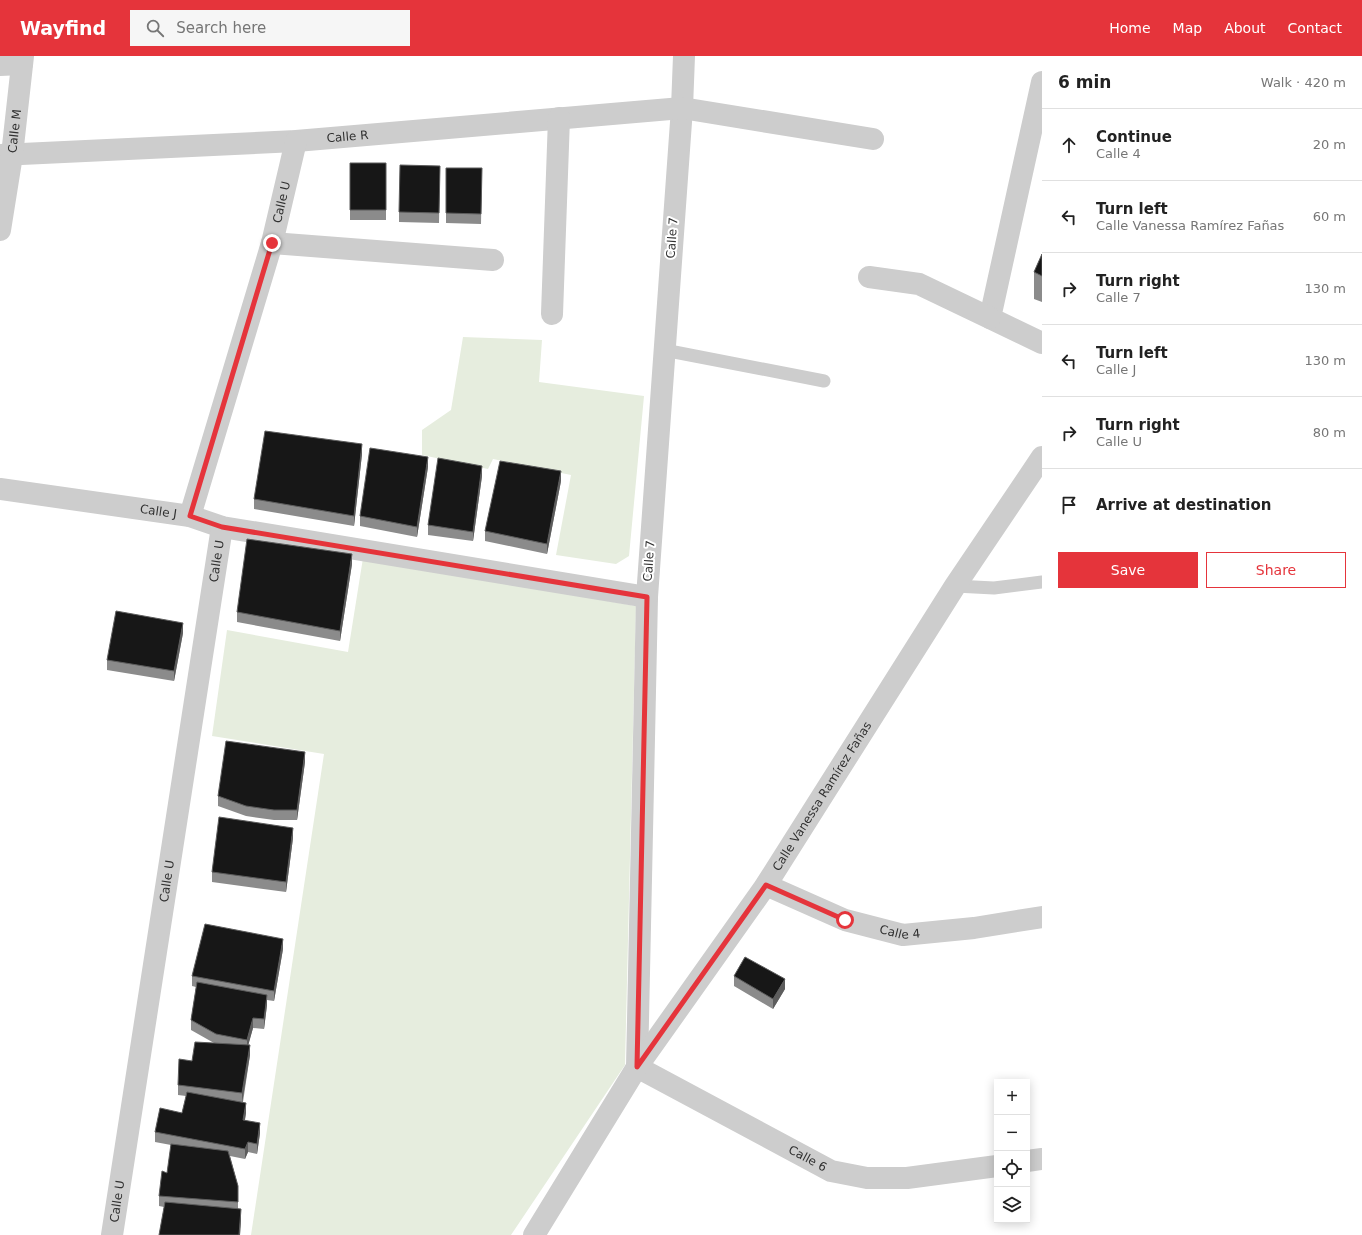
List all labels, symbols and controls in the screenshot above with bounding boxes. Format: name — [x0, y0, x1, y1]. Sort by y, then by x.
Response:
search box — [130, 10, 410, 46]
text: Wayfind — [20, 17, 106, 39]
icon: search — [144, 17, 166, 39]
text: Search here — [176, 19, 266, 37]
text: Home — [1109, 20, 1151, 36]
text: Map — [1173, 20, 1202, 36]
text: About — [1224, 20, 1266, 36]
text: Contact — [1288, 20, 1342, 36]
text: 6 min — [1058, 72, 1111, 92]
text: Walk · 420 m — [1261, 75, 1346, 90]
street label: Calle M — [5, 108, 24, 154]
street label: Calle R — [326, 128, 369, 145]
text: Continue — [1096, 128, 1172, 146]
icon: ahead — [1058, 134, 1080, 156]
text: 20 m — [1313, 137, 1346, 152]
text: Calle 4 — [1096, 146, 1141, 161]
street label: Calle U — [270, 180, 293, 224]
text: Turn left — [1096, 200, 1168, 218]
icon: left — [1058, 206, 1080, 228]
text: 60 m — [1313, 209, 1346, 224]
street label: Calle 7 — [664, 217, 680, 259]
text: Calle Vanessa Ramírez Fañas — [1096, 218, 1284, 233]
route end — [263, 234, 281, 252]
text: Turn right — [1096, 272, 1180, 290]
icon: right — [1058, 278, 1080, 300]
text: 130 m — [1304, 281, 1346, 296]
text: Calle 7 — [1096, 290, 1141, 305]
text: Turn left — [1096, 344, 1168, 362]
icon: left — [1058, 350, 1080, 372]
text: 130 m — [1304, 353, 1346, 368]
text: Calle J — [1096, 362, 1136, 377]
text: Turn right — [1096, 416, 1180, 434]
icon: right — [1058, 422, 1080, 444]
text: 80 m — [1313, 425, 1346, 440]
text: Calle U — [1096, 434, 1142, 449]
icon: arrive — [1058, 494, 1080, 516]
text: Arrive at destination — [1096, 496, 1271, 514]
street label: Calle J — [139, 502, 178, 521]
street label: Calle U — [207, 539, 227, 583]
street label: Calle 7 — [641, 540, 657, 582]
button: Save — [1058, 552, 1198, 588]
button: Share — [1206, 552, 1346, 588]
street label: Calle Vanessa Ramírez Fañas — [770, 719, 874, 874]
street label: Calle U — [157, 859, 177, 903]
route start — [836, 911, 854, 929]
street label: Calle 4 — [878, 922, 921, 942]
map controls — [994, 1079, 1030, 1223]
button: + — [994, 1079, 1030, 1115]
button: − — [994, 1115, 1030, 1151]
street label: Calle 6 — [786, 1143, 829, 1174]
button: locate — [994, 1151, 1030, 1187]
street label: Calle U — [107, 1179, 127, 1223]
button: layers — [994, 1187, 1030, 1223]

